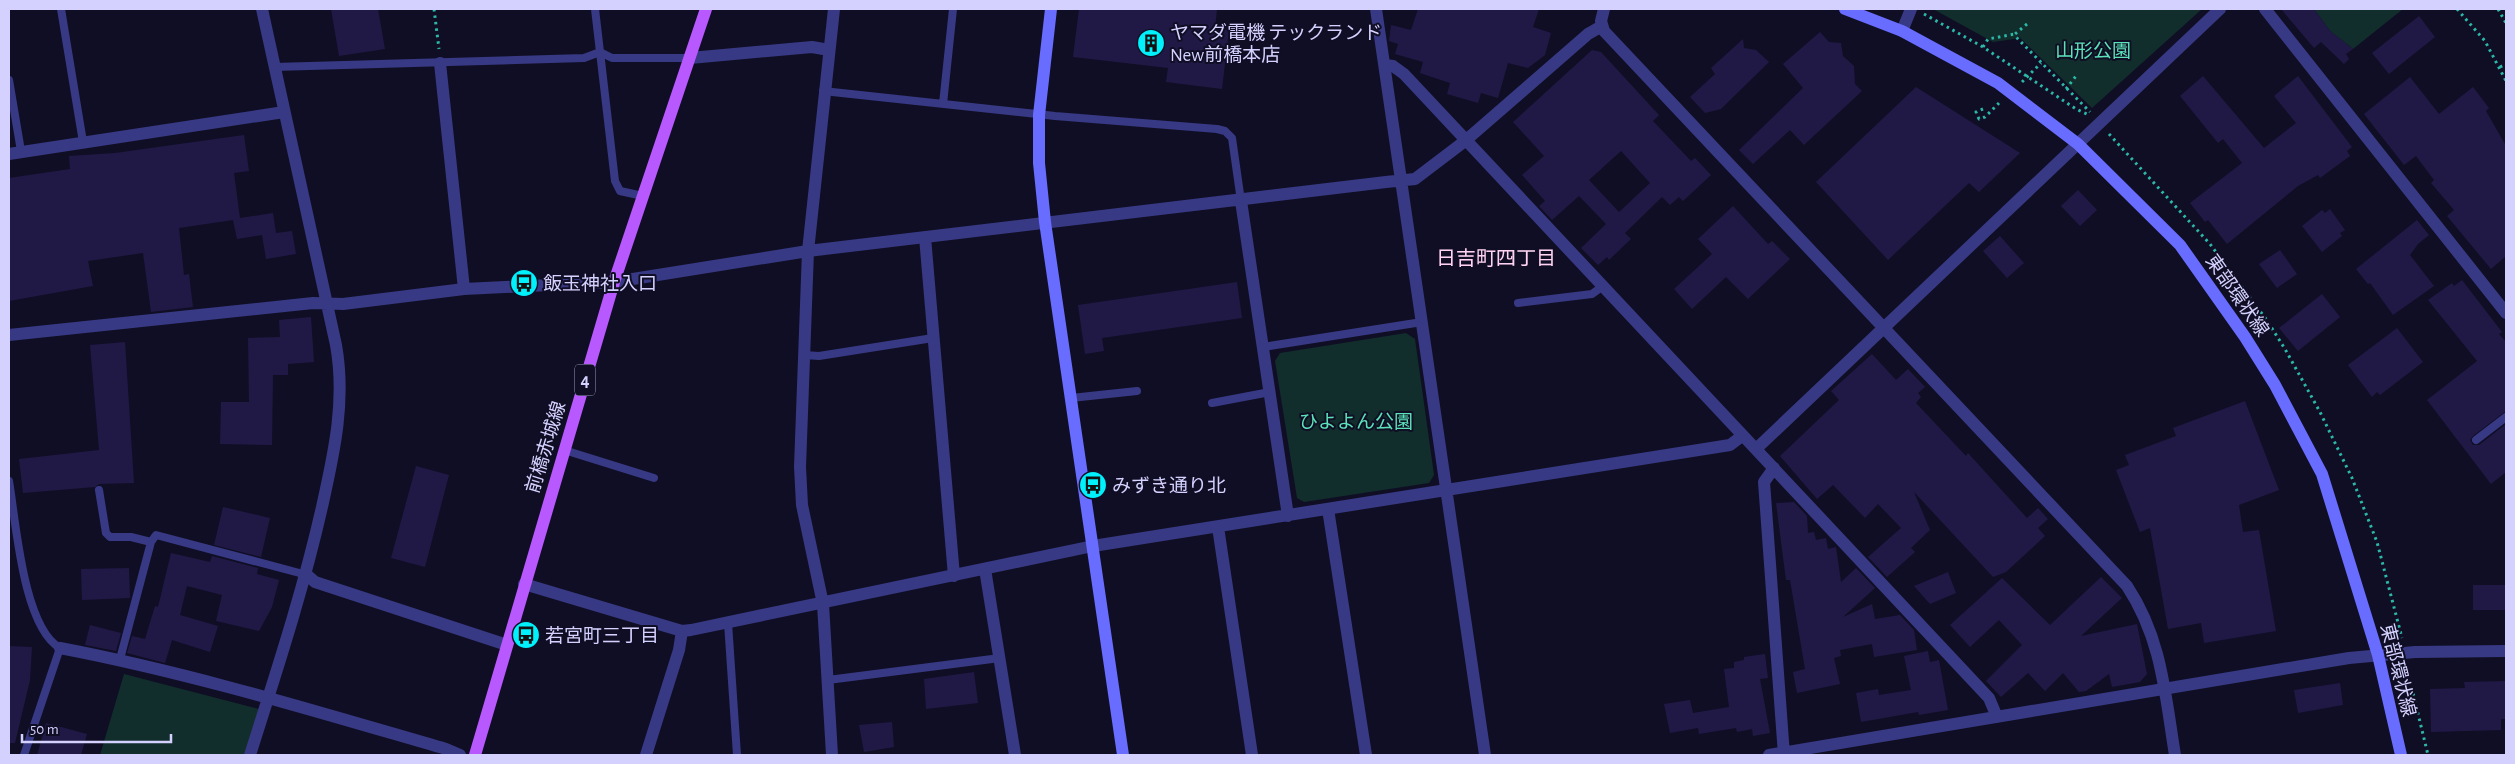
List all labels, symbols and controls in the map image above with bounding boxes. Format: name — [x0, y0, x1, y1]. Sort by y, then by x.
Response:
place label: ヤマダ電機 テックランド New前橋本店 — [1170, 22, 1382, 65]
building icon: ヤマダ電機 テックランド New前橋本店 — [1136, 28, 1166, 58]
park label: 山形公園 — [2055, 41, 2131, 61]
district label: 日吉町四丁目 — [1436, 248, 1556, 269]
street label: 東部環状線 — [2202, 251, 2273, 340]
bus stop icon: 飯玉神社入口 — [509, 268, 539, 298]
place label: 飯玉神社入口 — [543, 273, 657, 294]
road number: 4 — [575, 364, 595, 396]
street label: 前橋赤城線 — [522, 399, 569, 496]
park label: ひよよん公園 — [1299, 412, 1413, 432]
bus stop icon: みずき通り北 — [1078, 470, 1108, 500]
place label: みずき通り北 — [1112, 476, 1226, 496]
bus stop icon: 若宮町三丁目 — [511, 620, 541, 650]
street label: 東部環状線 — [2377, 622, 2419, 719]
place label: 若宮町三丁目 — [545, 626, 659, 646]
scale bar — [22, 712, 171, 744]
text: 50 m — [30, 722, 59, 737]

